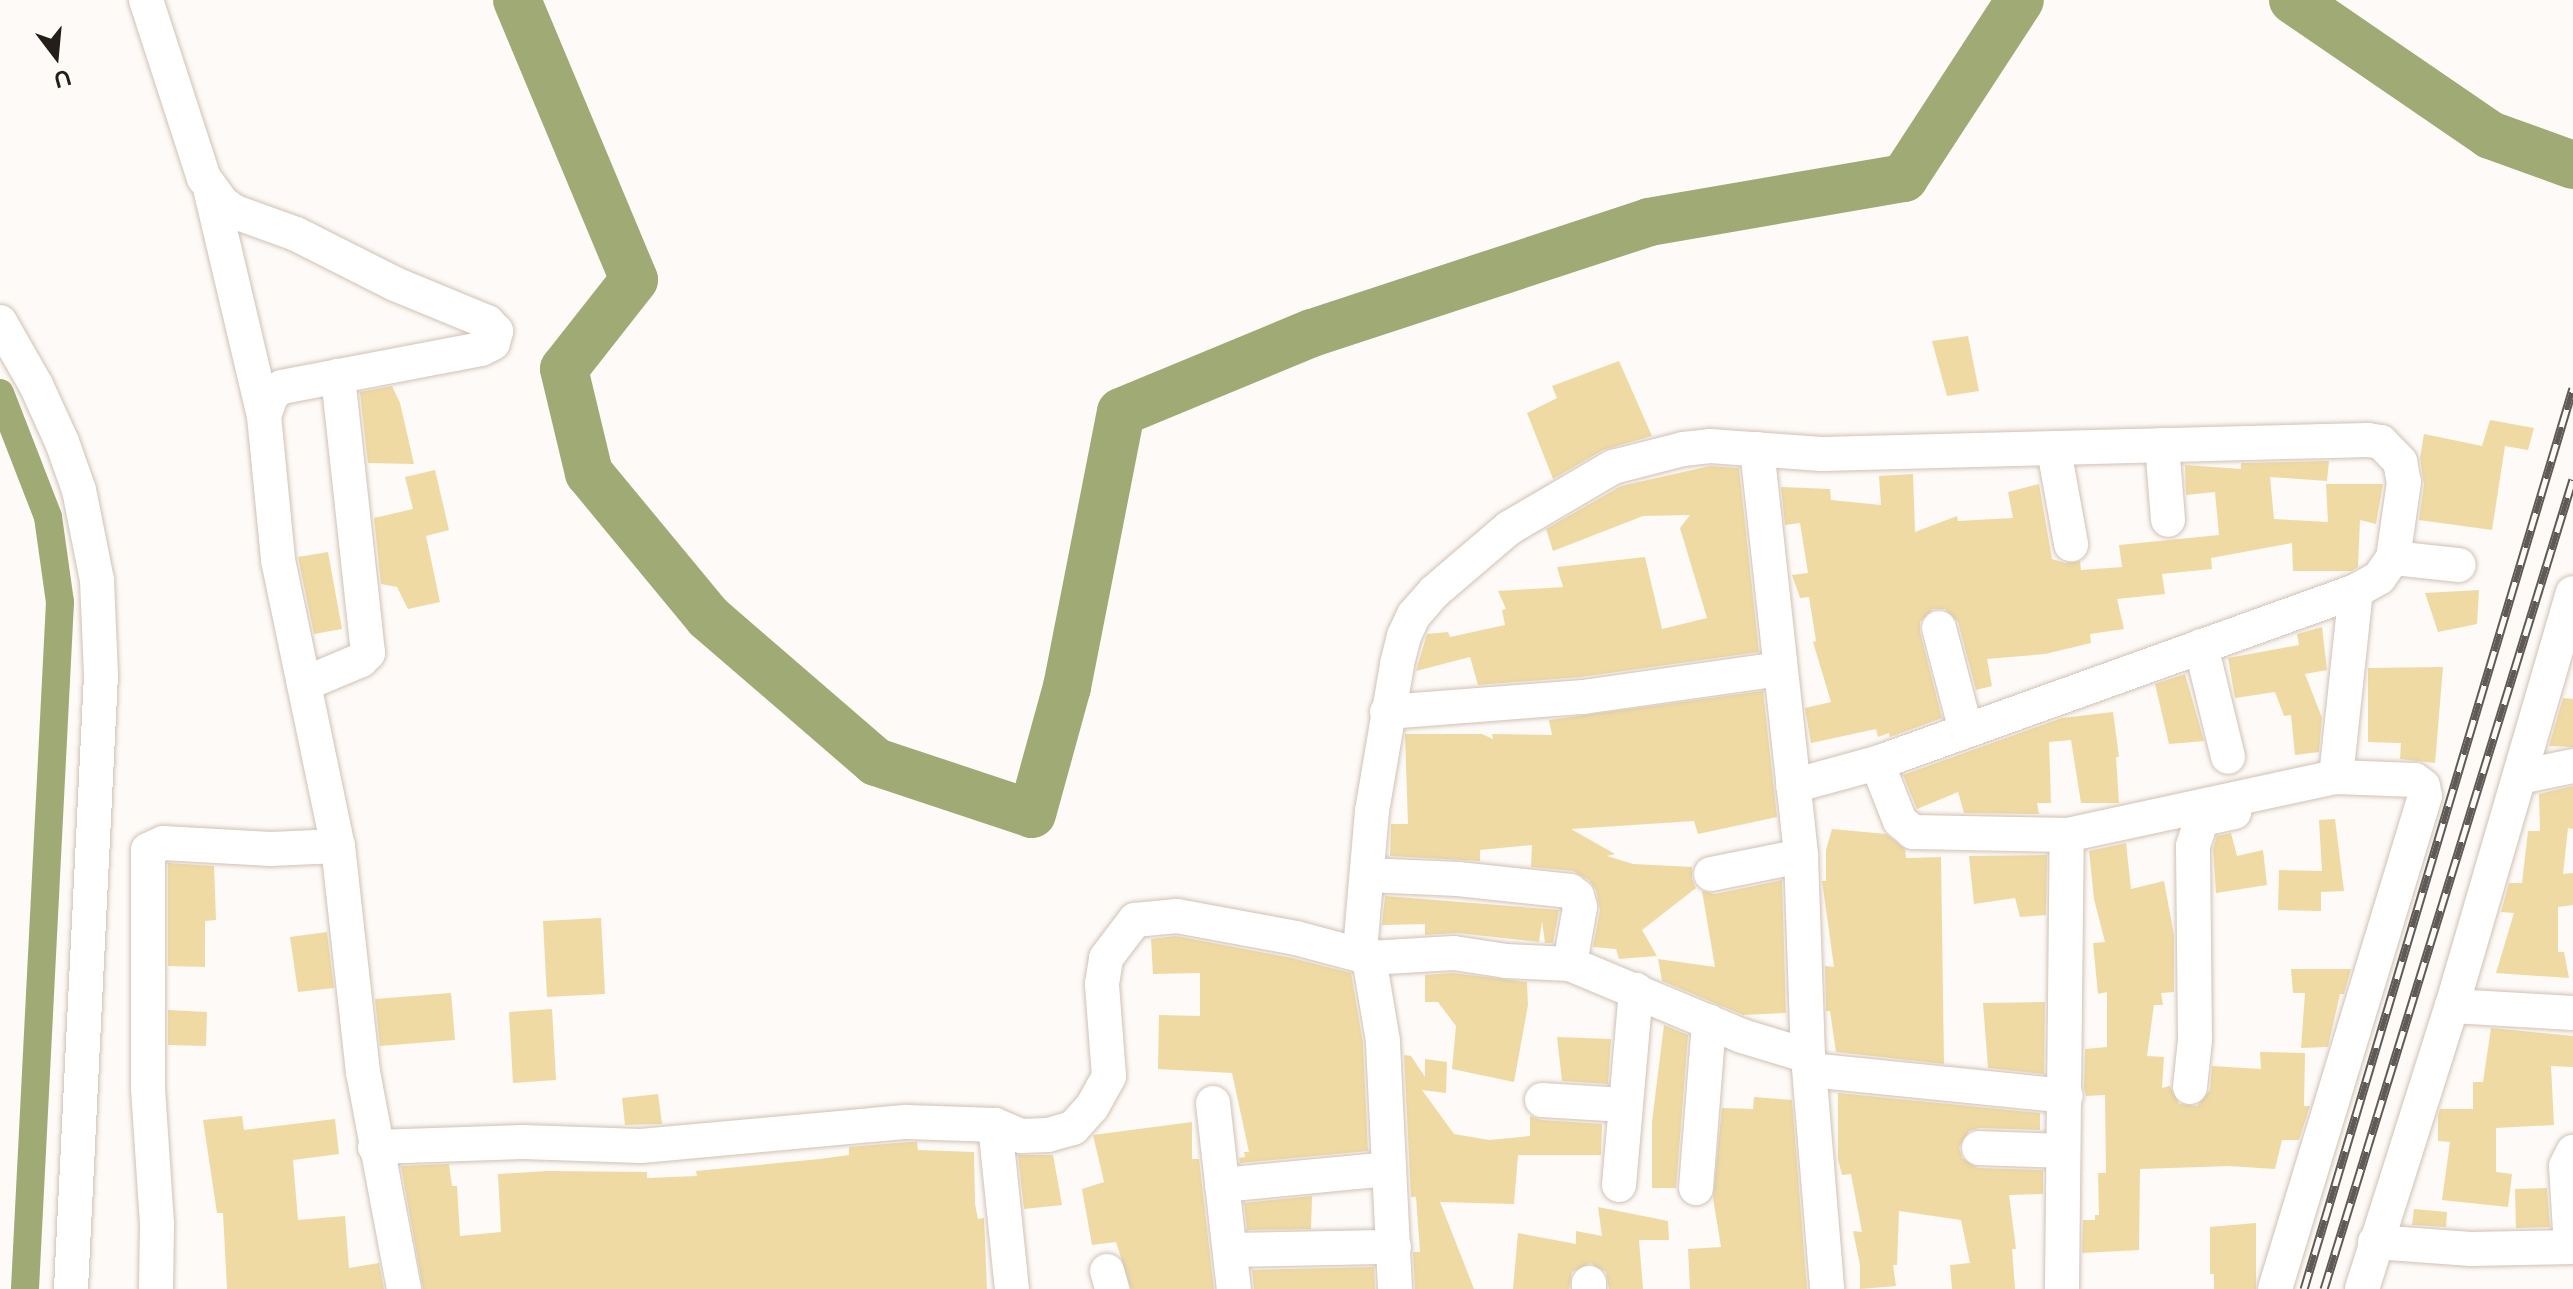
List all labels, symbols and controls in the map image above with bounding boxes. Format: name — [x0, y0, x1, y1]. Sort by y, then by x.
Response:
north arrow — [16, 16, 96, 96]
text: U — [51, 64, 74, 94]

